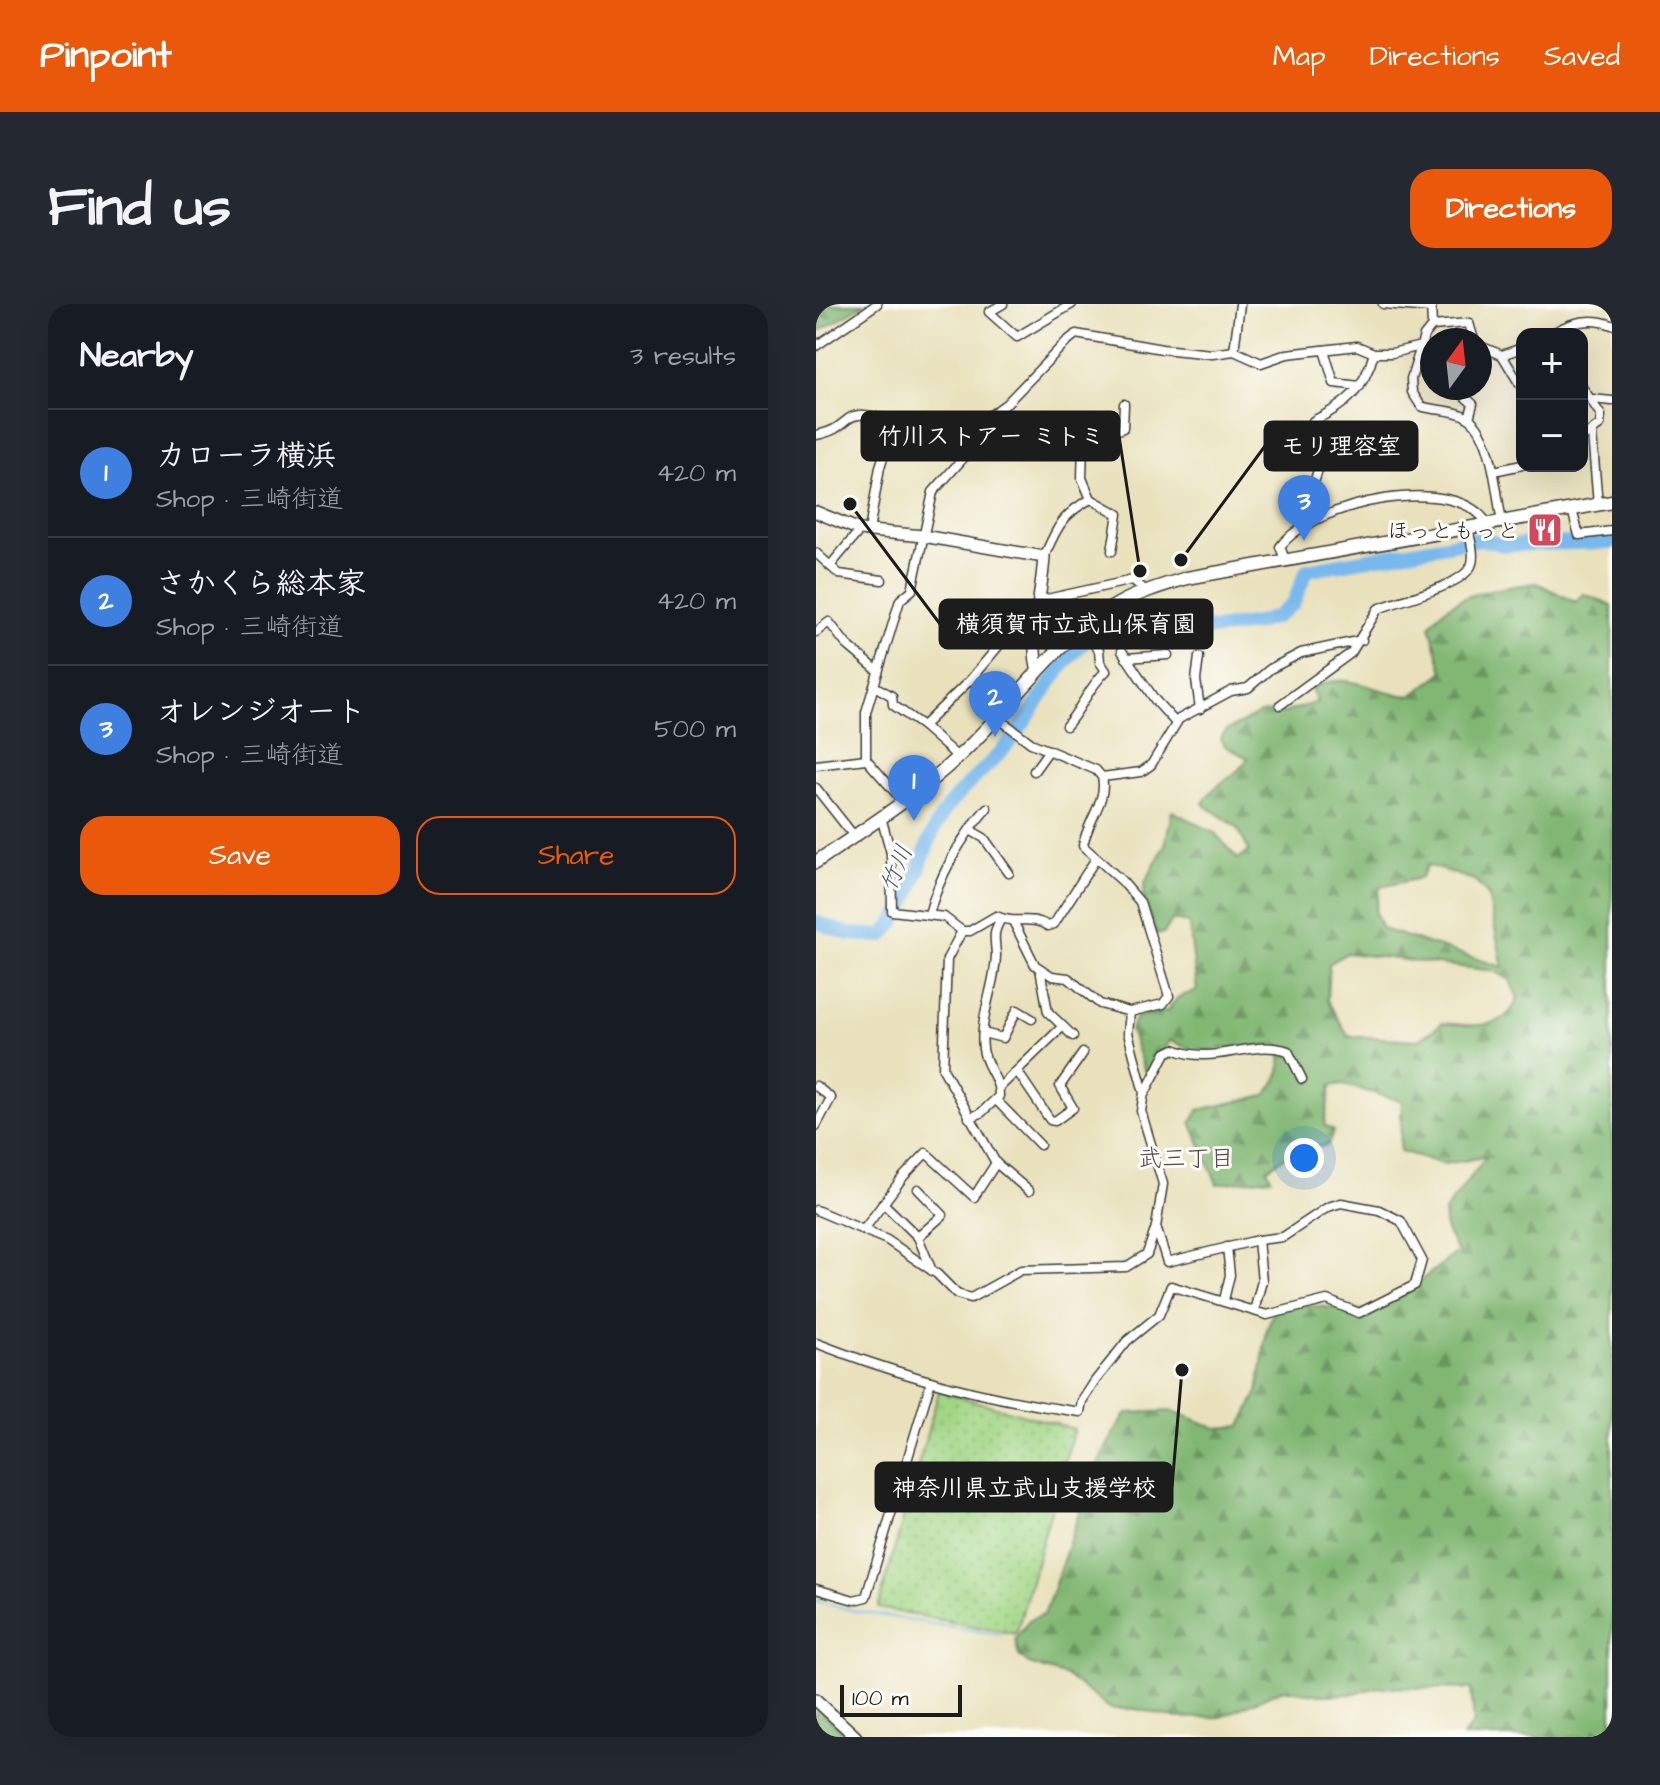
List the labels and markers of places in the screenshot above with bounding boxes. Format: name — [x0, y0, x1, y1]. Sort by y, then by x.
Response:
callout: 竹川ストアー ミトミ — [862, 412, 1119, 460]
callout: モリ理容室 — [1265, 422, 1417, 470]
pin: 3 — [1278, 475, 1330, 541]
restaurant icon: ほっともっと — [1526, 511, 1564, 549]
place label: ほっともっと — [1387, 516, 1519, 547]
callout: 横須賀市立武山保育園 — [940, 600, 1212, 648]
pin: 2 — [969, 671, 1021, 737]
pin: 1 — [888, 755, 940, 821]
callout: 神奈川県立武山支援学校 — [876, 1463, 1172, 1511]

